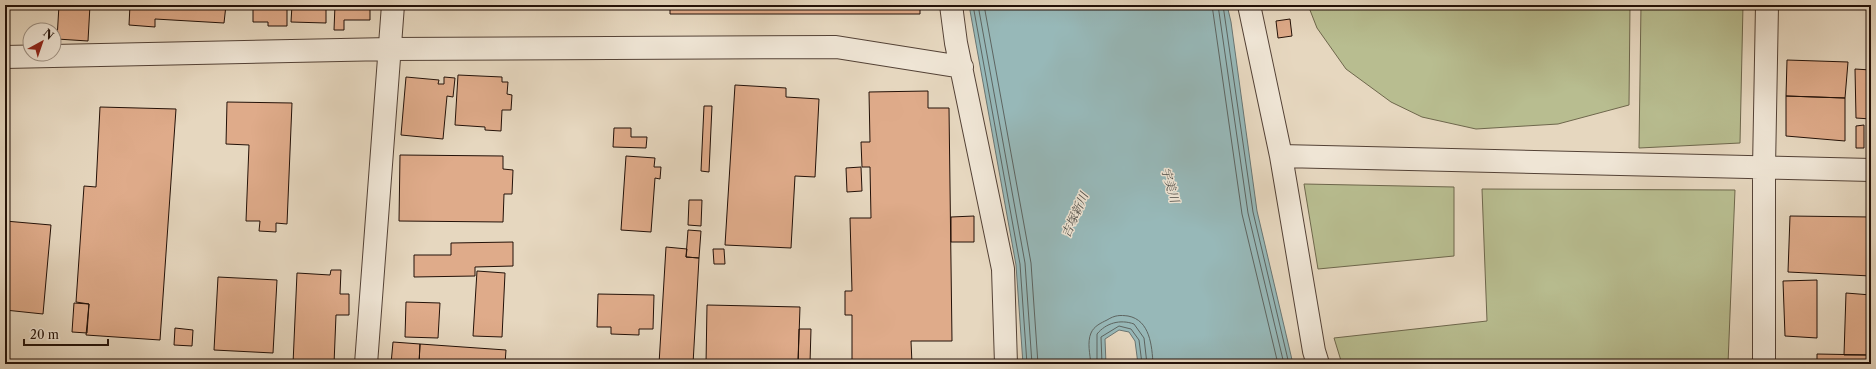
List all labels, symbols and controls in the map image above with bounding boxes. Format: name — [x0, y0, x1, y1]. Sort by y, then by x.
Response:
north arrow — [22, 22, 62, 62]
text: N — [40, 26, 57, 43]
water label: 宇美川 — [1158, 165, 1183, 206]
water label: 吉塚新川 — [1058, 188, 1092, 240]
scale bar — [24, 321, 108, 347]
text: 20 m — [30, 327, 59, 342]

